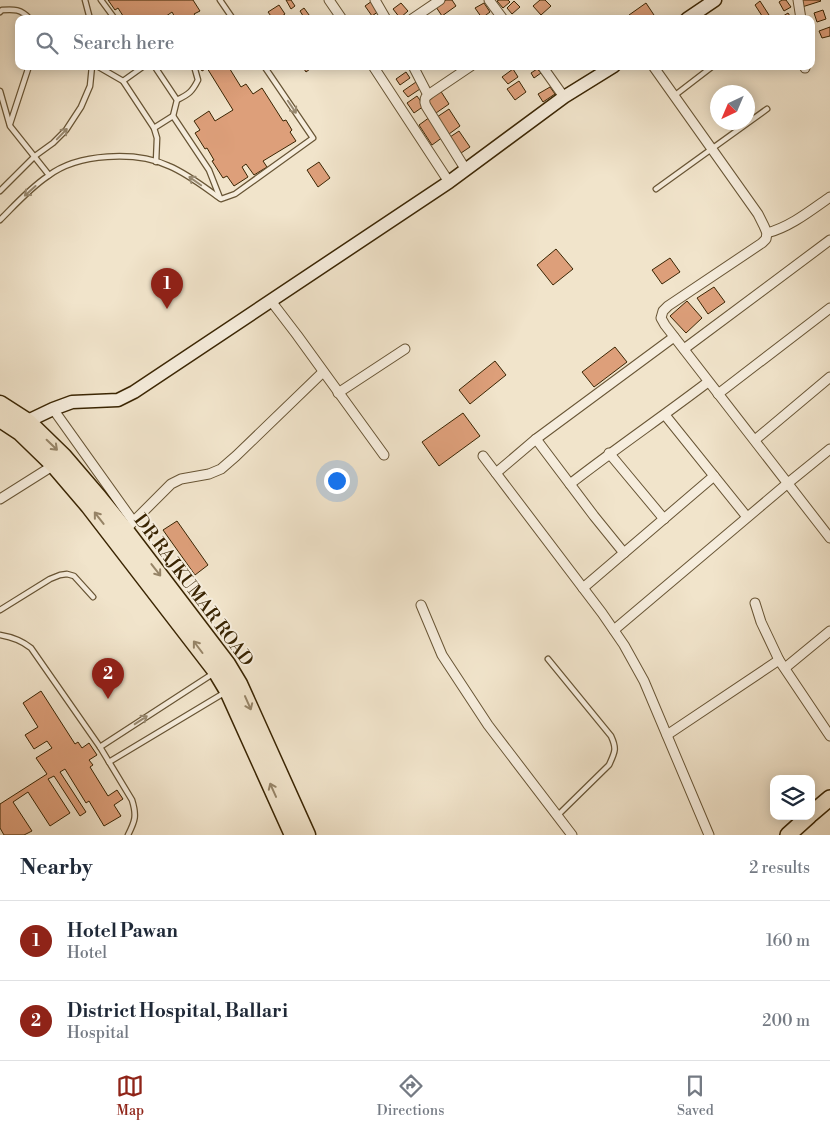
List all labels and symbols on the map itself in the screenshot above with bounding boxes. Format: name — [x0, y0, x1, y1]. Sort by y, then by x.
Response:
north arrow — [710, 85, 755, 130]
one-way arrow — [287, 99, 297, 113]
one-way arrow — [56, 128, 68, 141]
one-way arrow — [188, 176, 202, 186]
one-way arrow — [24, 185, 37, 197]
pin: 1 — [151, 268, 183, 309]
one-way arrow — [45, 439, 58, 451]
your location — [324, 468, 350, 494]
street label: DR RAJKUMAR ROAD — [129, 510, 258, 671]
one-way arrow — [94, 511, 104, 525]
one-way arrow — [150, 563, 161, 576]
one-way arrow — [193, 640, 203, 654]
pin: 2 — [92, 658, 124, 699]
one-way arrow — [243, 695, 253, 710]
one-way arrow — [134, 715, 148, 725]
one-way arrow — [268, 783, 278, 798]

